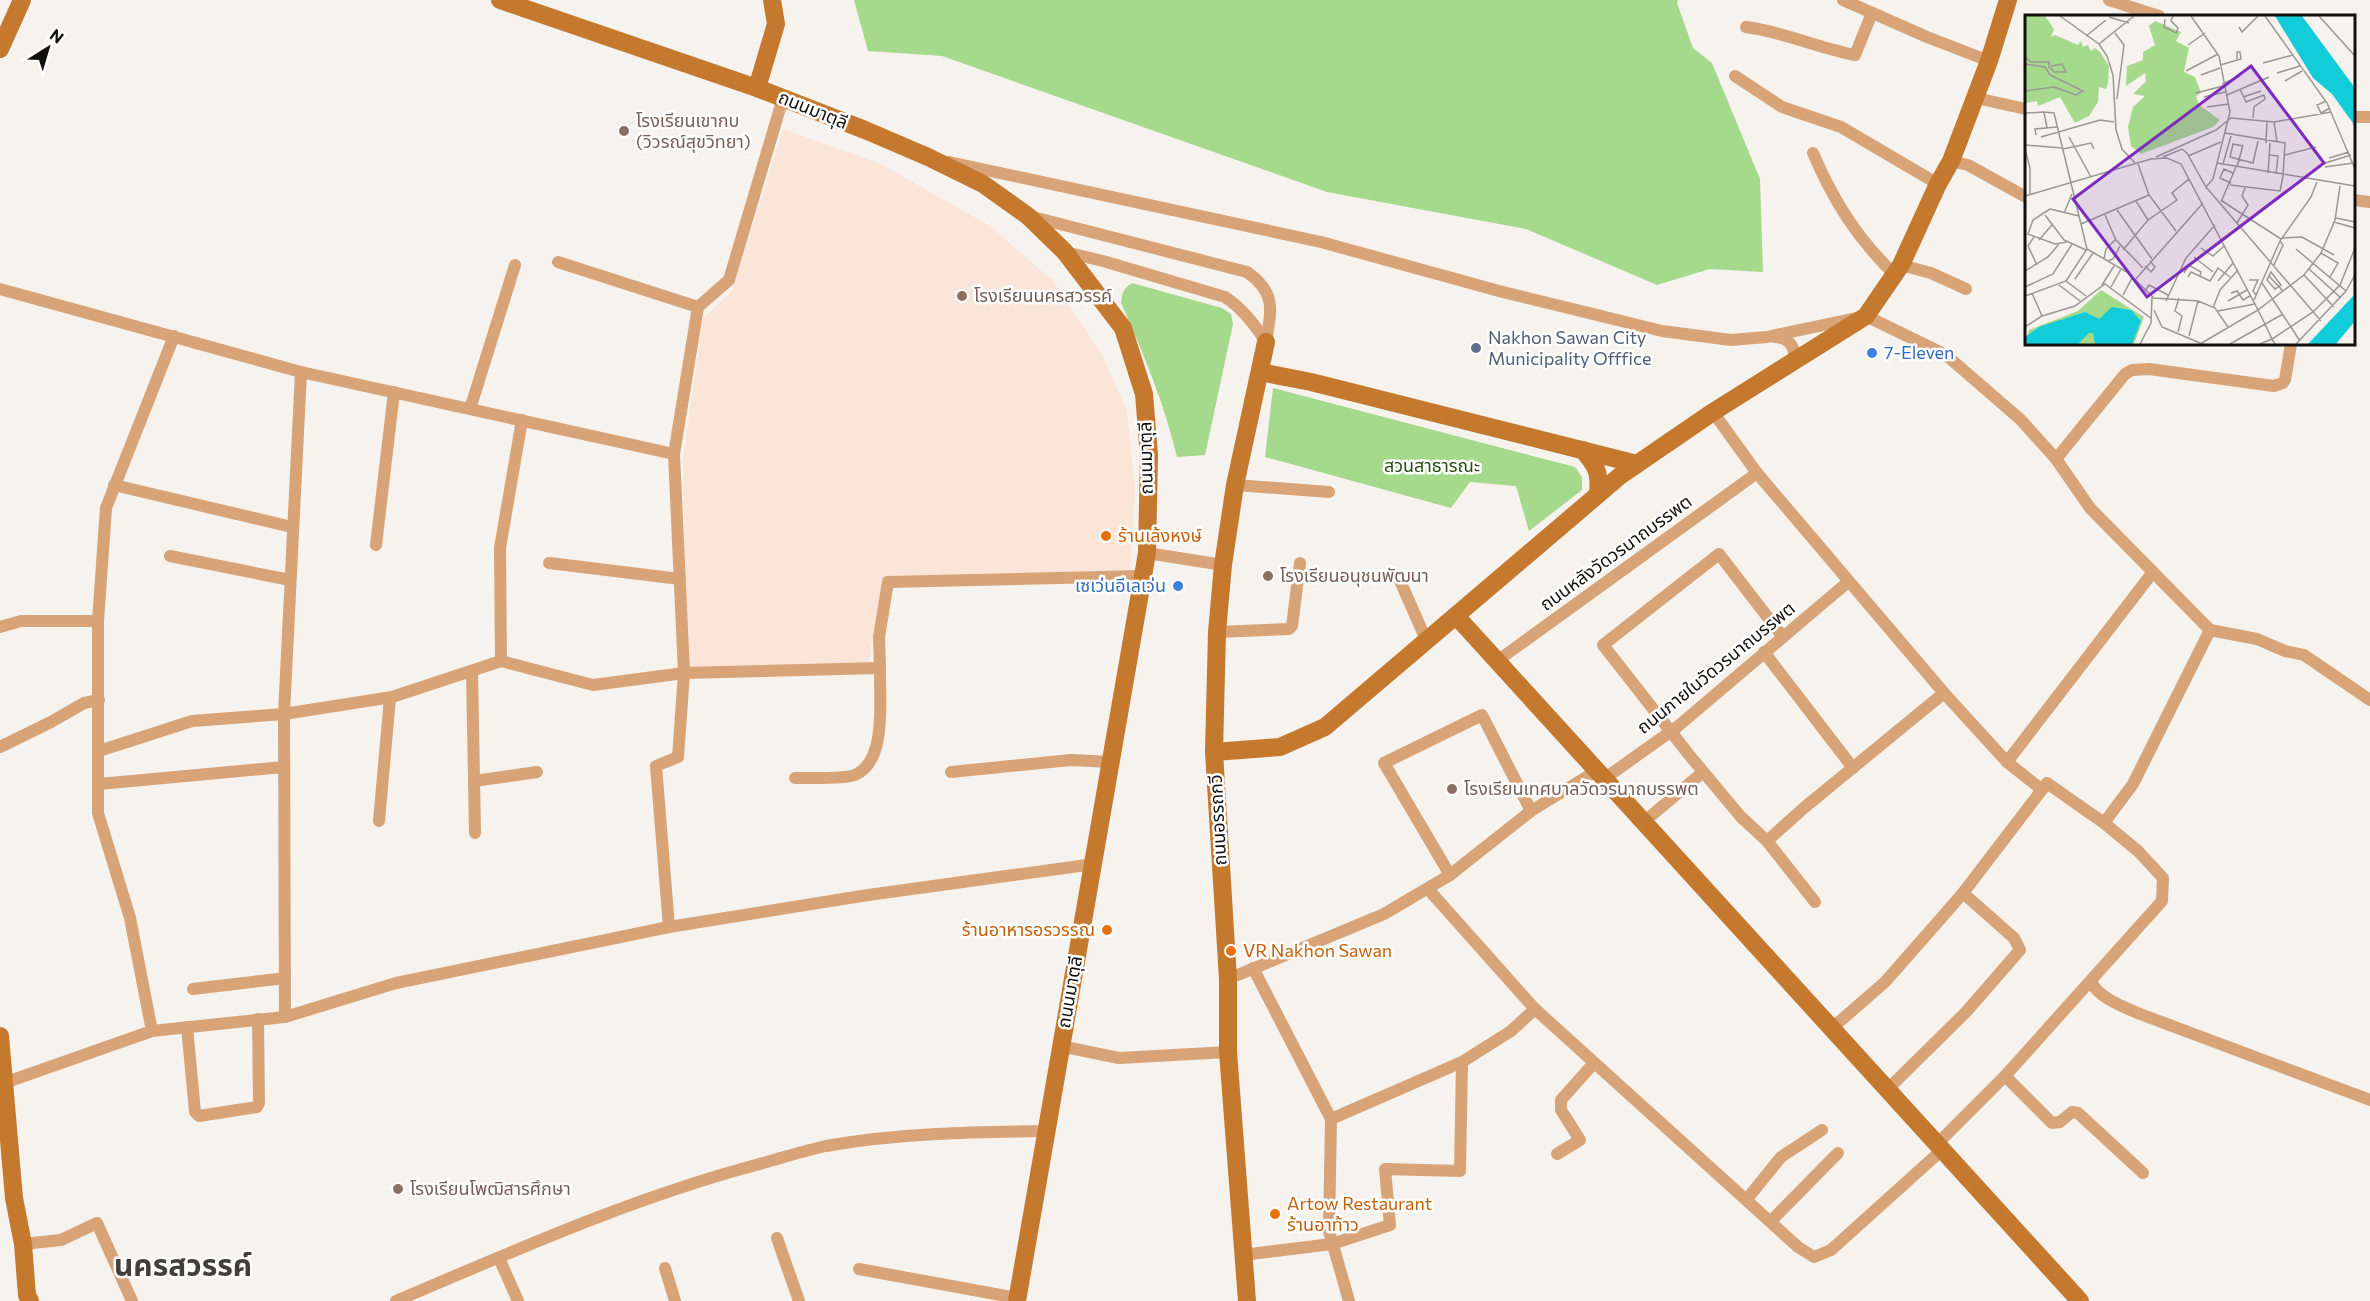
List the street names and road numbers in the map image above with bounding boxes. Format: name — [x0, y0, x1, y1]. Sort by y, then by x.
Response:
street label: ถนนมาตุลี — [775, 85, 851, 134]
street label: ถนนมาตุลี — [1133, 421, 1158, 495]
street label: ถนนหลังวัดวรนาถบรรพต — [1535, 490, 1696, 615]
street label: ถนนภายในวัดวรนาถบรรพต — [1632, 597, 1799, 738]
street label: ถนนอรรถกวี — [1204, 774, 1230, 866]
street label: ถนนมาตุลี — [1052, 954, 1087, 1030]

